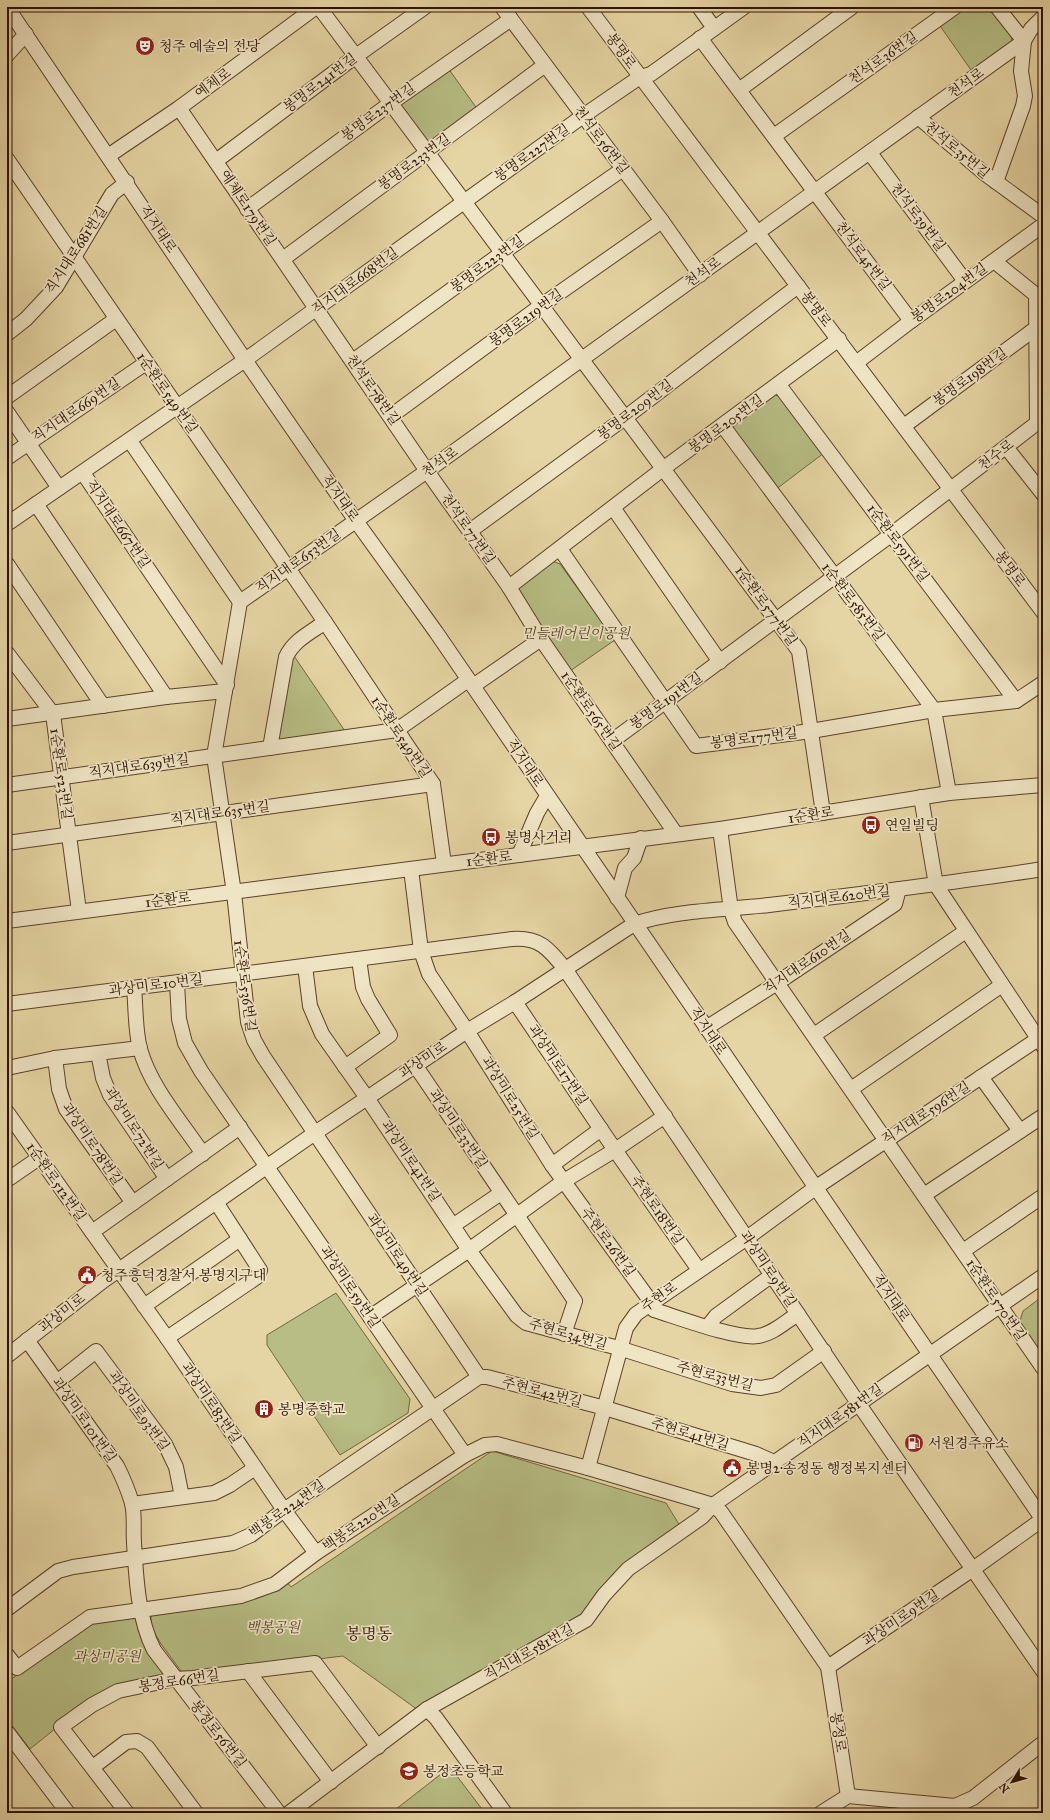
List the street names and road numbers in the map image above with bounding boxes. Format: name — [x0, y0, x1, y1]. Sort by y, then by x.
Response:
street label: 천석로36번길 — [845, 28, 921, 88]
street label: 봉명로 — [602, 30, 640, 73]
street label: 봉명로241번길 — [280, 50, 360, 116]
street label: 예체로 — [192, 64, 235, 102]
street label: 천석로 — [945, 64, 988, 102]
street label: 봉명로237번길 — [338, 79, 418, 145]
street label: 천석로56번길 — [570, 102, 632, 178]
street label: 천석로35번길 — [921, 118, 993, 182]
street label: 봉명로227번길 — [491, 121, 573, 185]
street label: 봉명로233번길 — [374, 130, 454, 194]
street label: 예체로179번길 — [216, 167, 280, 249]
street label: 천석로39번길 — [887, 180, 949, 254]
street label: 직지대로 — [136, 202, 180, 257]
street label: 직지대로681번길 — [41, 203, 111, 297]
street label: 천석로45번길 — [832, 218, 894, 294]
street label: 봉명로223번길 — [447, 232, 527, 296]
street label: 직지대로668번길 — [308, 244, 402, 318]
street label: 천석로 — [682, 253, 725, 291]
street label: 봉명로204번길 — [907, 260, 991, 326]
street label: 봉명로219번길 — [486, 285, 566, 351]
street label: 봉명로 — [797, 288, 835, 331]
street label: 봉명로198번길 — [929, 344, 1011, 410]
street label: 1순환로549번길 — [133, 349, 201, 437]
street label: 천석로78번길 — [342, 351, 404, 429]
street label: 직지대로669번길 — [29, 374, 123, 446]
street label: 봉명로209번길 — [594, 376, 676, 444]
street label: 봉명로205번길 — [685, 391, 767, 457]
street label: 천수로 — [975, 436, 1018, 474]
street label: 천석로 — [419, 443, 462, 481]
street label: 직지대로 — [318, 471, 363, 525]
street label: 직지대로667번길 — [82, 477, 154, 571]
street label: 천석로77번길 — [437, 490, 499, 568]
street label: 1순환로591번길 — [863, 501, 933, 585]
street label: 직지대로653번길 — [252, 525, 344, 597]
street label: 봉명로 — [991, 548, 1029, 591]
street label: 1순환로585번길 — [818, 559, 888, 645]
street label: 1순환로577번길 — [731, 563, 801, 649]
street label: 1순환로565번길 — [557, 668, 625, 754]
street label: 봉명로191번길 — [626, 669, 706, 733]
street label: 1순환로549번길 — [368, 693, 434, 781]
street label: 봉명로177번길 — [709, 724, 799, 752]
street label: 1순환로523번길 — [46, 727, 76, 821]
street label: 직지대로 — [503, 736, 547, 791]
street label: 직지대로639번길 — [88, 751, 190, 781]
street label: 직지대로635번길 — [169, 798, 271, 828]
street label: 1순환로 — [787, 803, 836, 827]
street label: 1순환로 — [465, 848, 513, 870]
street label: 직지대로620번길 — [787, 882, 891, 912]
street label: 1순환로 — [144, 889, 192, 911]
street label: 직지대로610번길 — [760, 926, 854, 998]
street label: 1순환로536번길 — [230, 939, 260, 1033]
street label: 과상미로10번길 — [108, 971, 204, 999]
street label: 직지대로 — [686, 1004, 730, 1059]
street label: 과상미로17번길 — [525, 1021, 591, 1109]
street label: 과상미로 — [396, 1038, 451, 1082]
street label: 과상미로25번길 — [478, 1053, 542, 1143]
street label: 직지대로596번길 — [878, 1078, 974, 1148]
street label: 과상미로72번길 — [101, 1083, 167, 1173]
street label: 과상미로33번길 — [425, 1086, 491, 1172]
street label: 과상미로78번길 — [58, 1099, 126, 1189]
street label: 과상미로41번길 — [378, 1117, 444, 1205]
street label: 1순환로512번길 — [23, 1139, 89, 1225]
street label: 주현로18번길 — [627, 1172, 687, 1248]
street label: 주현로26번길 — [577, 1204, 639, 1280]
street label: 과상미로49번길 — [363, 1210, 431, 1300]
street label: 과상미로9번길 — [736, 1227, 800, 1311]
street label: 과상미로59번길 — [316, 1243, 384, 1331]
street label: 1순환로570번길 — [962, 1256, 1030, 1344]
street label: 직지대로 — [869, 1271, 913, 1326]
street label: 주현로 — [638, 1278, 681, 1316]
street label: 과상미로 — [35, 1289, 89, 1336]
street label: 주현로34번길 — [527, 1315, 609, 1353]
street label: 주현로33번길 — [675, 1358, 755, 1394]
street label: 과상미로83번길 — [178, 1359, 244, 1447]
street label: 과상미로93번길 — [105, 1368, 173, 1454]
street label: 주현로42번길 — [500, 1373, 584, 1411]
street label: 과상미로101번길 — [48, 1374, 120, 1466]
street label: 직지대로581번길 — [794, 1380, 886, 1452]
street label: 주현로41번길 — [649, 1414, 731, 1454]
street label: 백봉로224번길 — [246, 1476, 328, 1542]
street label: 백봉로220번길 — [319, 1491, 403, 1555]
street label: 과상미로9번길 — [859, 1586, 943, 1650]
street label: 직지대로581번길 — [481, 1620, 577, 1684]
street label: 봉정로66번길 — [137, 1666, 221, 1696]
street label: 봉정로56번길 — [186, 1697, 250, 1771]
street label: 봉정로 — [826, 1711, 850, 1754]

